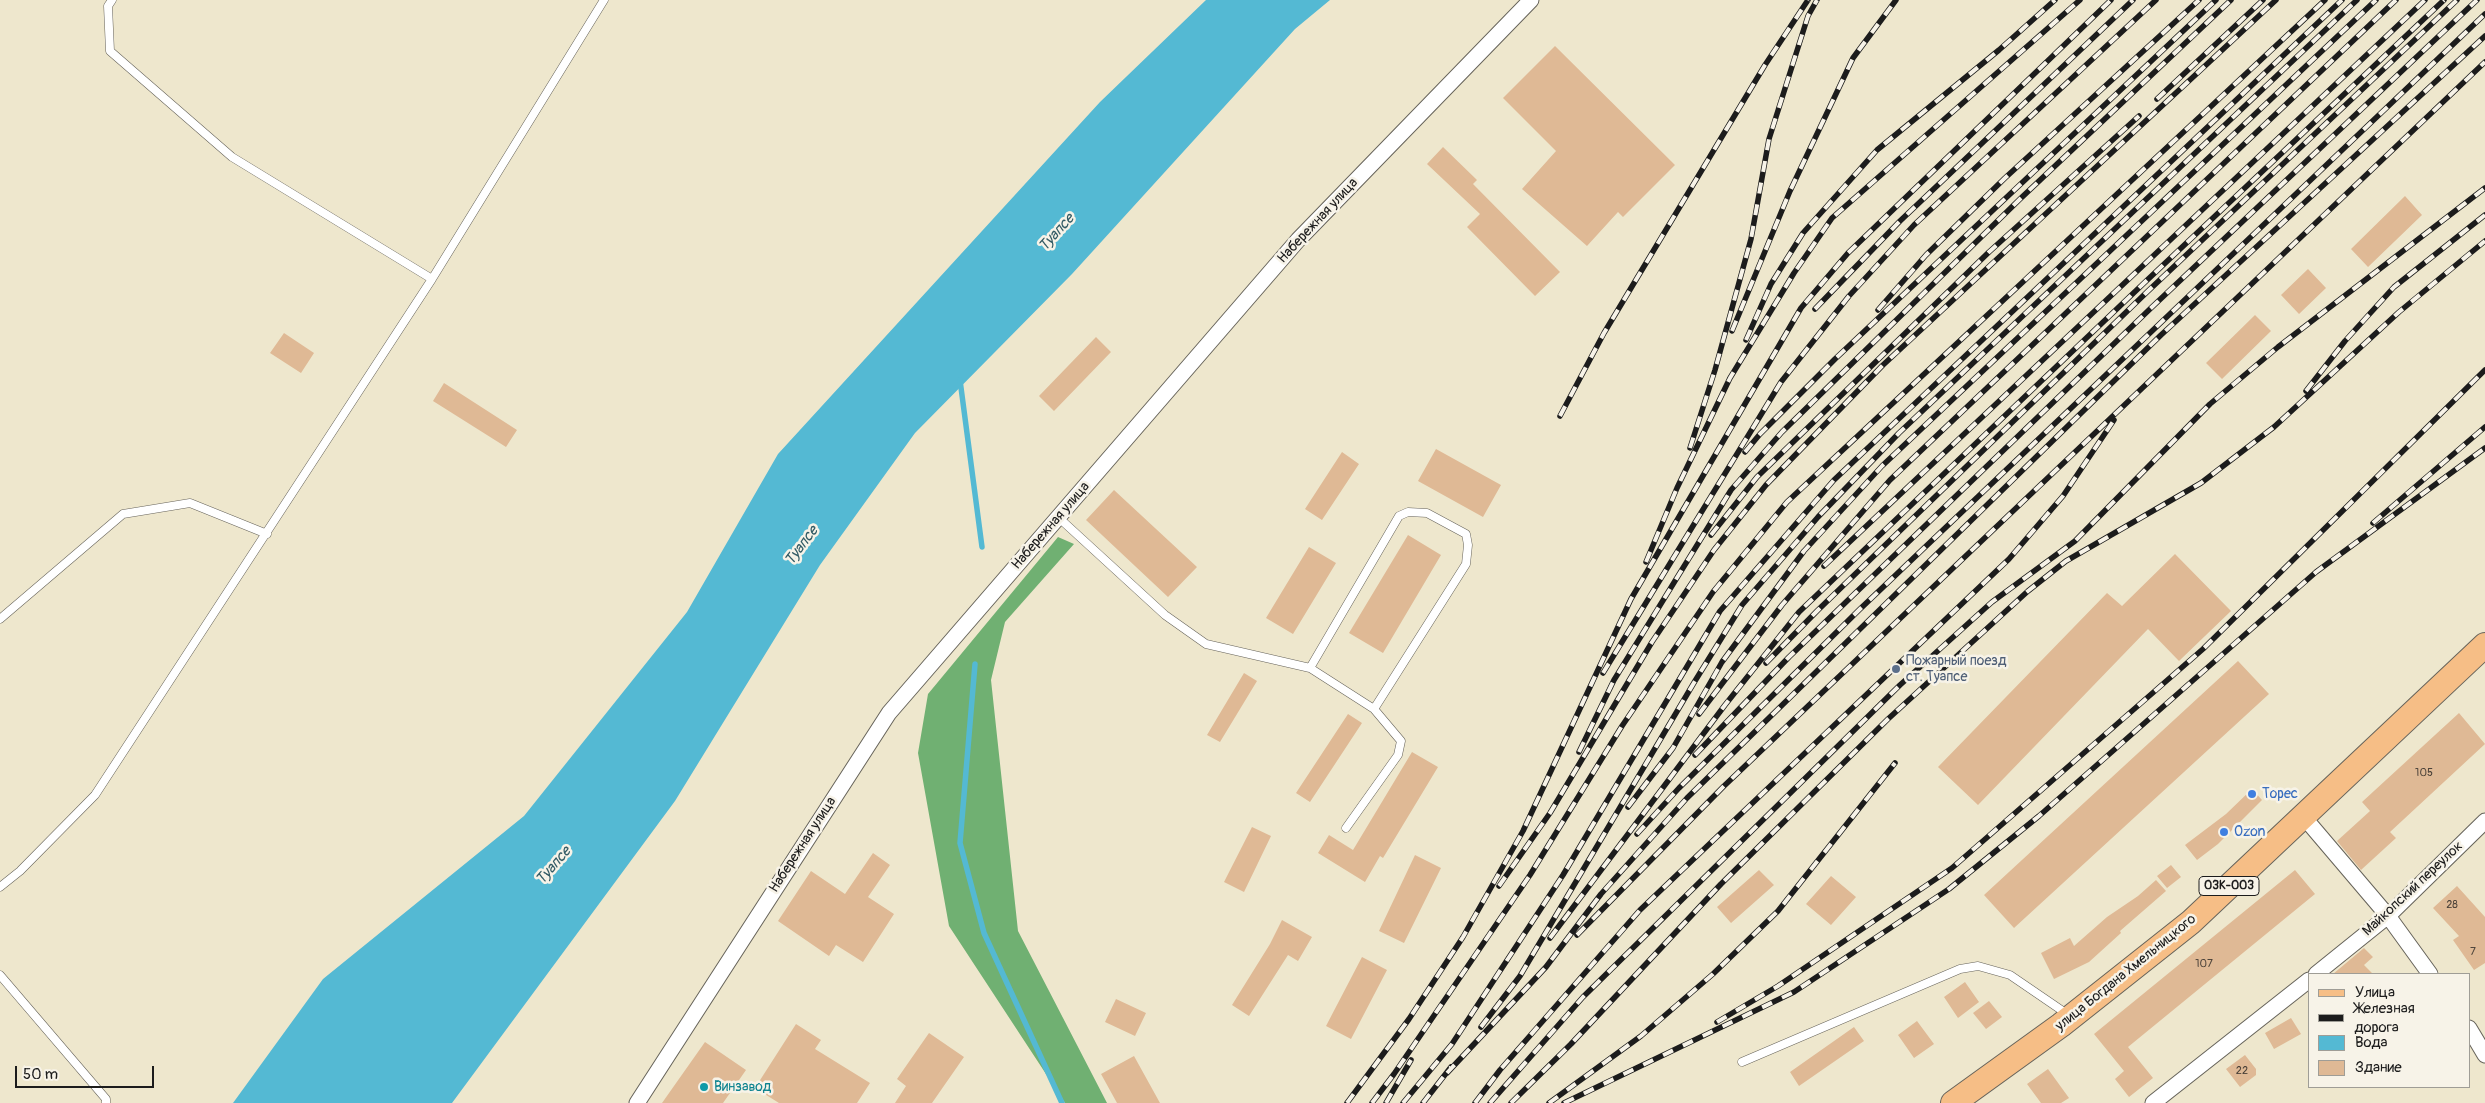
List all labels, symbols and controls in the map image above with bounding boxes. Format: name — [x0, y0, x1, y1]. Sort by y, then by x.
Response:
street label: Набережная улица — [1274, 175, 1362, 267]
water label: Туапсе — [1035, 210, 1079, 256]
street label: Набережная улица — [1008, 479, 1094, 573]
water label: Туапсе — [781, 523, 823, 569]
place label: Пожарный поезд ст. Туапсе — [1906, 653, 2006, 686]
marker: Пожарный поезд ст. Туапсе — [1890, 663, 1902, 675]
house number: 105 — [2415, 766, 2433, 780]
place label: Торес — [2262, 786, 2298, 802]
marker: Торес — [2246, 788, 2258, 800]
street label: Набережная улица — [766, 794, 840, 896]
place label: Ozon — [2234, 824, 2265, 840]
marker: Ozon — [2218, 826, 2230, 838]
street label: Майкопский переулок — [2359, 838, 2467, 940]
water label: Туапсе — [533, 843, 575, 889]
road number: 03К-003 — [2199, 876, 2259, 896]
house number: 28 — [2446, 898, 2458, 912]
street label: улица Богдана Хмельницкого — [2052, 911, 2200, 1035]
house number: 7 — [2470, 945, 2476, 959]
house number: 107 — [2195, 957, 2213, 971]
legend — [2308, 973, 2470, 1088]
text: Улица — [2355, 983, 2395, 1002]
text: Железная дорога — [2354, 999, 2415, 1037]
text: Вода — [2355, 1033, 2388, 1052]
scale bar — [18, 1056, 156, 1088]
text: Здание — [2355, 1058, 2402, 1077]
house number: 22 — [2236, 1064, 2248, 1078]
text: 50 m — [23, 1065, 58, 1084]
place label: Винзавод — [714, 1079, 771, 1095]
marker: Винзавод — [698, 1081, 710, 1093]

